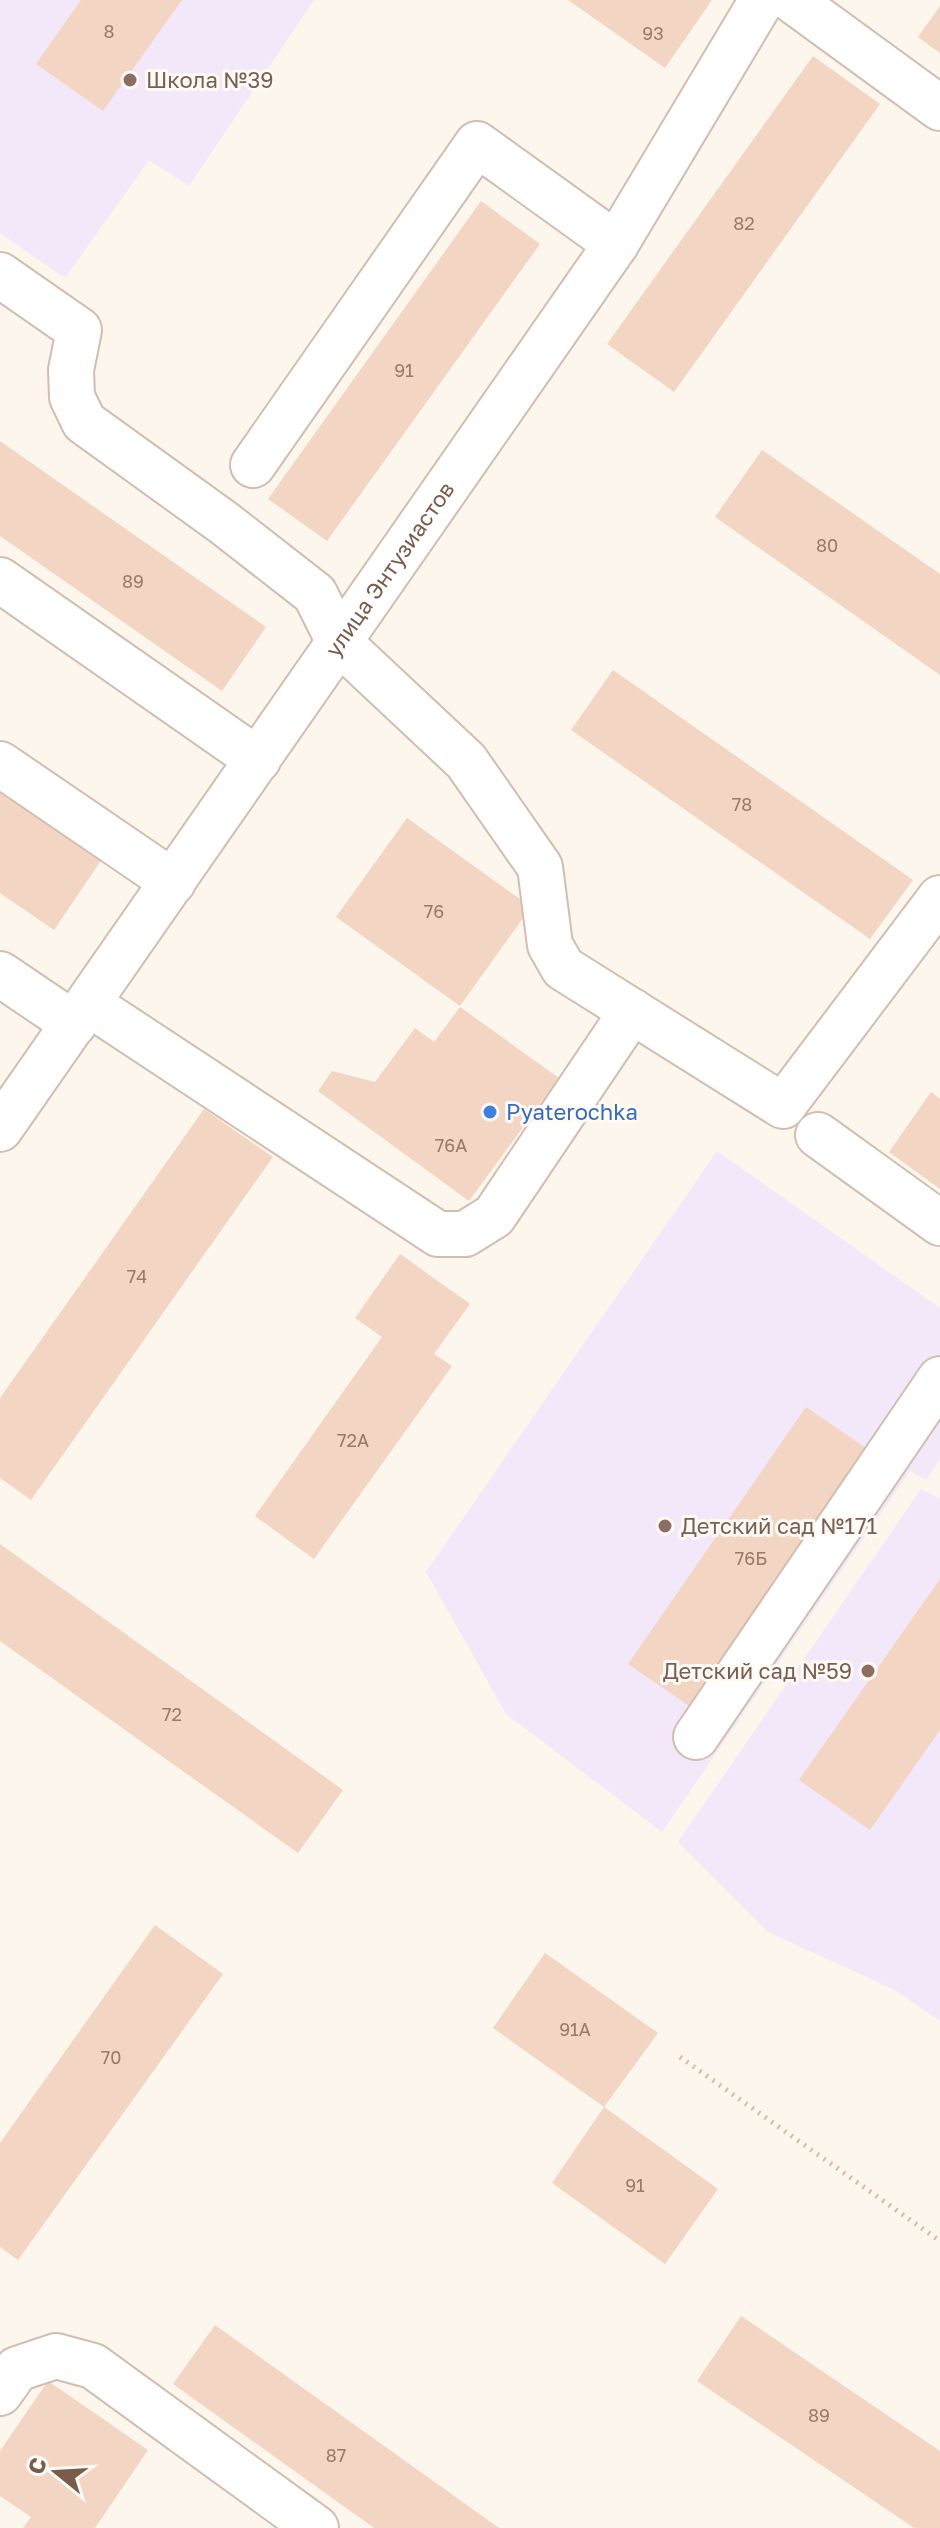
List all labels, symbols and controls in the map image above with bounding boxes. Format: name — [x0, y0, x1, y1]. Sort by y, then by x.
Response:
house number: 8 — [104, 20, 114, 42]
house number: 93 — [642, 22, 664, 44]
place label: Школа №39 — [146, 66, 274, 93]
marker: Школа №39 — [121, 71, 139, 89]
house number: 82 — [733, 212, 755, 234]
house number: 91 — [394, 359, 414, 381]
street label: улица Энтузиастов — [319, 476, 459, 662]
house number: 80 — [816, 534, 838, 556]
house number: 89 — [122, 570, 144, 592]
house number: 78 — [732, 793, 752, 815]
house number: 76 — [424, 900, 444, 922]
place label: Pyaterochka — [506, 1098, 638, 1125]
marker: Pyaterochka — [481, 1103, 499, 1121]
house number: 76А — [435, 1134, 467, 1156]
house number: 74 — [127, 1265, 147, 1287]
house number: 72А — [337, 1429, 369, 1451]
place label: Детский сад №171 — [681, 1512, 878, 1539]
marker: Детский сад №171 — [656, 1517, 674, 1535]
house number: 76Б — [735, 1547, 767, 1569]
place label: Детский сад №59 — [663, 1657, 852, 1684]
marker: Детский сад №59 — [859, 1662, 877, 1680]
house number: 72 — [162, 1703, 182, 1725]
house number: 91А — [559, 2018, 591, 2040]
house number: 70 — [101, 2046, 121, 2068]
house number: 91 — [625, 2174, 645, 2196]
house number: 89 — [808, 2404, 830, 2426]
north arrow — [16, 2432, 96, 2512]
house number: 87 — [326, 2444, 346, 2466]
text: С — [21, 2454, 52, 2477]

